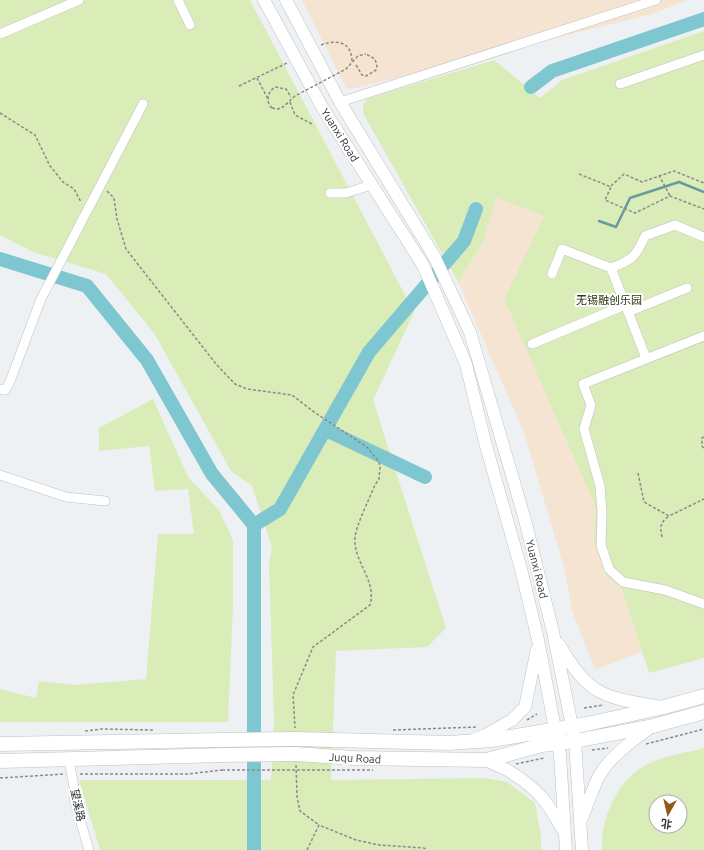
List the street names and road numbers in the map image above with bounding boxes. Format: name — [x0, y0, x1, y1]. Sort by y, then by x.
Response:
street label: Yuanxi Road — [319, 106, 361, 164]
street label: Yuanxi Road — [524, 538, 550, 600]
street label: Juqu Road — [329, 751, 381, 765]
street label: 望溪路 — [69, 788, 87, 822]

